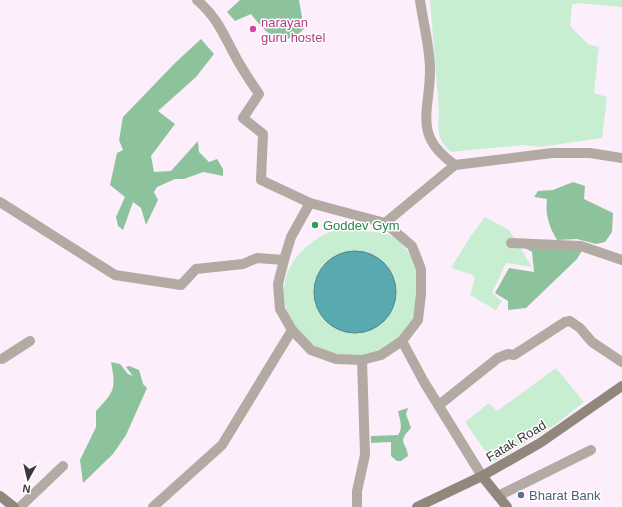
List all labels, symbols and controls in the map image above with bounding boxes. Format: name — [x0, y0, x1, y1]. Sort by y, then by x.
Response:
place label: narayan guru hostel — [261, 15, 325, 45]
marker: narayan guru hostel — [248, 24, 258, 34]
place label: Goddev Gym — [323, 218, 400, 233]
marker: Goddev Gym — [310, 220, 320, 230]
street label: Fatak Road — [483, 417, 549, 465]
north arrow — [8, 459, 48, 499]
text: N — [22, 482, 31, 495]
place label: Bharat Bank — [529, 488, 601, 503]
marker: Bharat Bank — [516, 490, 526, 500]

